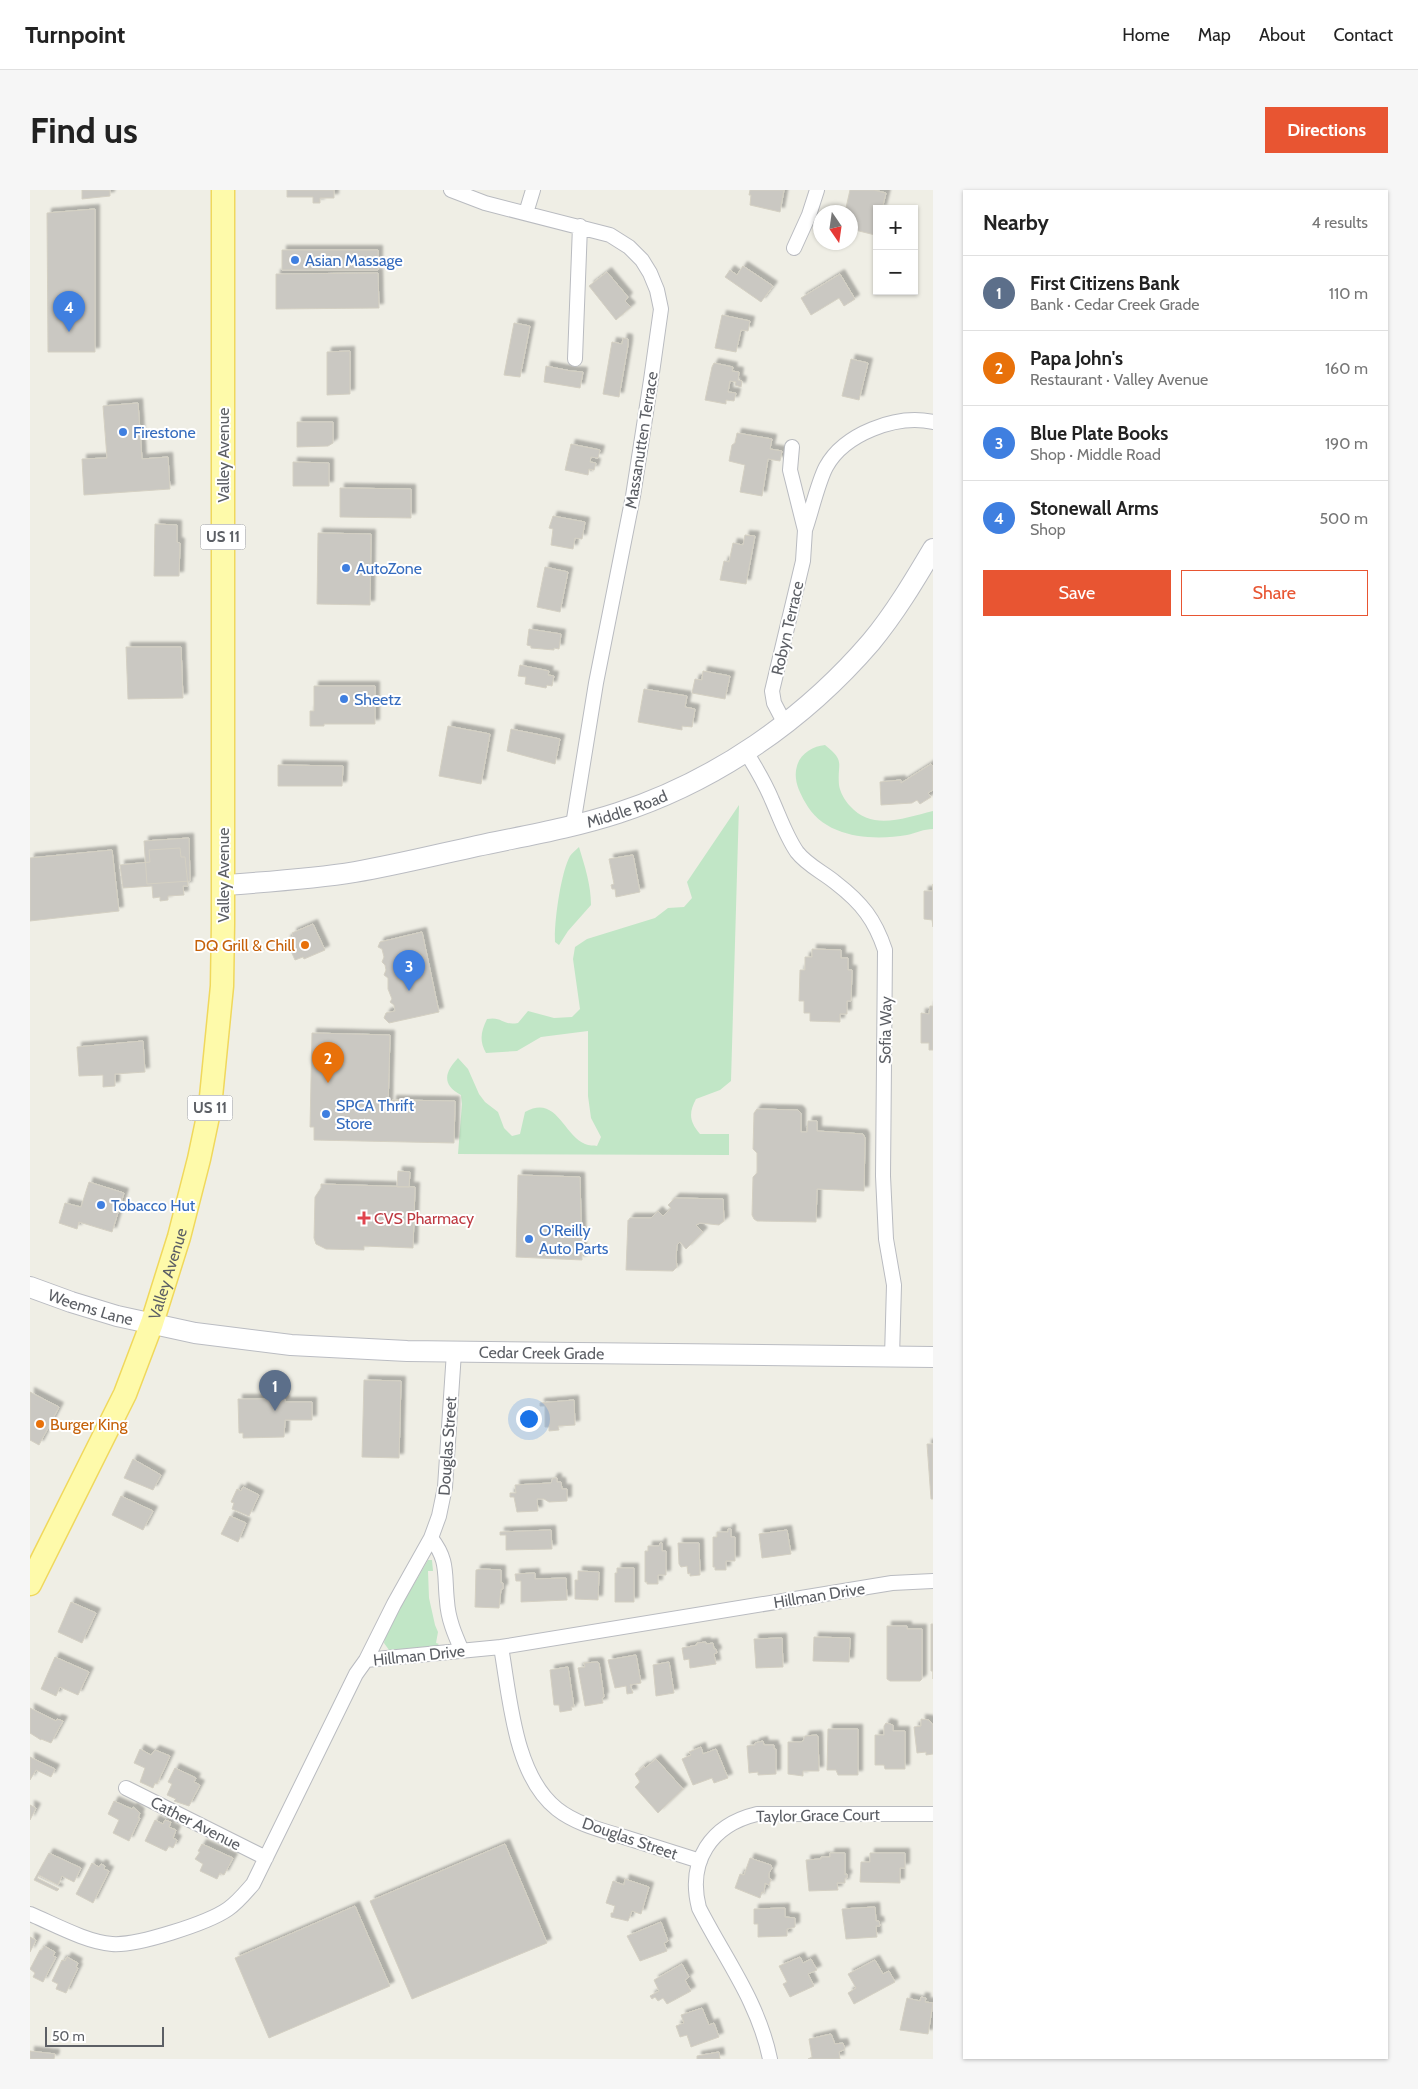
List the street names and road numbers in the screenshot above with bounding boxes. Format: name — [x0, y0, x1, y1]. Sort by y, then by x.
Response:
street label: Massanutten Terrace — [621, 370, 662, 510]
street label: Valley Avenue — [214, 408, 233, 502]
road number: US 11 — [200, 524, 246, 550]
street label: Robyn Terrace — [767, 579, 808, 677]
street label: Middle Road — [584, 786, 670, 832]
street label: Valley Avenue — [214, 828, 233, 922]
street label: Sofia Way — [875, 996, 896, 1064]
road number: US 11 — [188, 1096, 232, 1120]
street label: Valley Avenue — [145, 1226, 191, 1322]
street label: Weems Lane — [45, 1285, 135, 1329]
street label: Cedar Creek Grade — [479, 1343, 604, 1363]
street label: Douglas Street — [435, 1395, 460, 1496]
street label: Hillman Drive — [772, 1579, 866, 1612]
street label: Hillman Drive — [372, 1641, 466, 1670]
street label: Cather Avenue — [147, 1793, 244, 1854]
street label: Taylor Grace Court — [756, 1805, 881, 1826]
street label: Douglas Street — [580, 1813, 681, 1864]

